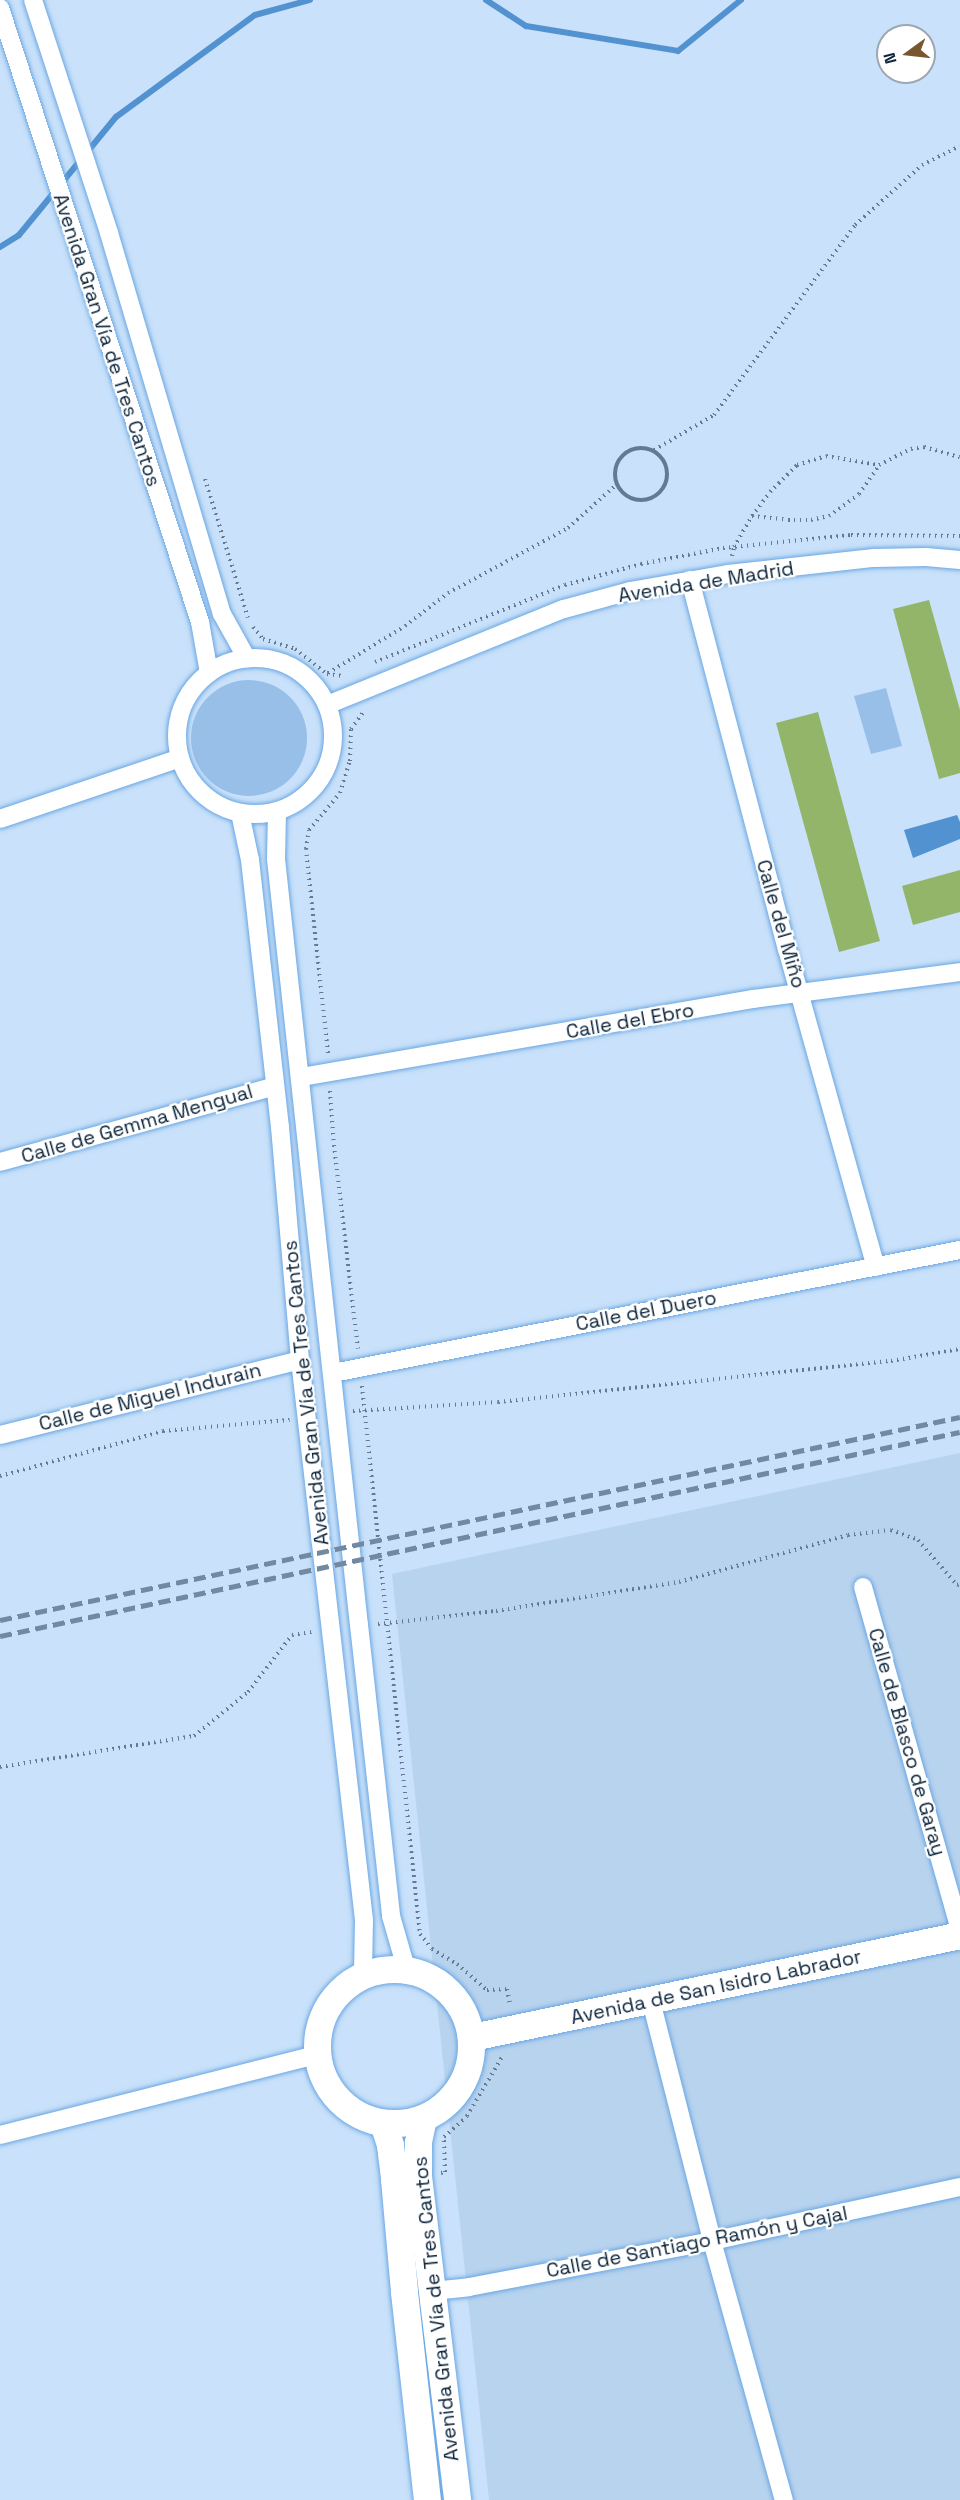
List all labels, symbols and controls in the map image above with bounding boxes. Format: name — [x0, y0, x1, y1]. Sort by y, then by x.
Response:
north arrow — [876, 24, 936, 84]
text: N — [879, 50, 902, 66]
street label: Avenida Gran Vía de Tres Cantos — [48, 190, 166, 490]
street label: Avenida de Madrid — [616, 556, 796, 608]
street label: Calle del Miño — [751, 857, 811, 991]
street label: Calle del Ebro — [564, 998, 696, 1044]
street label: Calle de Gemma Mengual — [18, 1079, 256, 1169]
street label: Avenida Gran Vía de Tres Cantos — [278, 1239, 334, 1547]
street label: Calle del Duero — [574, 1286, 718, 1336]
street label: Calle de Miguel Indurain — [36, 1358, 264, 1436]
street label: Calle de Blasco de Garay — [863, 1625, 951, 1859]
street label: Avenida de San Isidro Labrador — [568, 1944, 864, 2030]
street label: Avenida Gran Vía de Tres Cantos — [408, 2155, 464, 2463]
street label: Calle de Santiago Ramón y Cajal — [544, 2201, 850, 2283]

